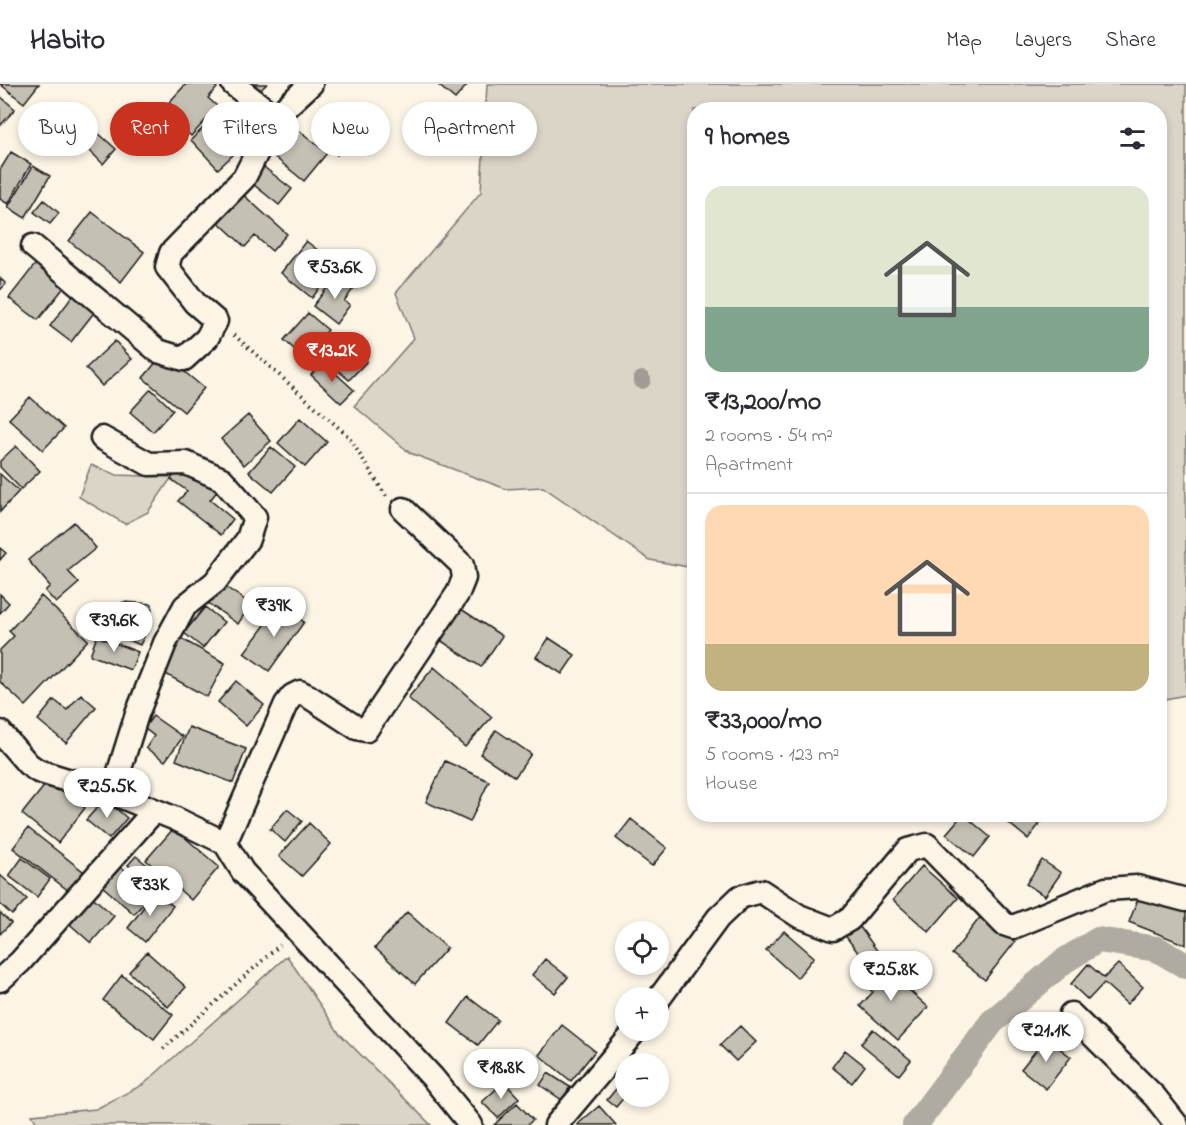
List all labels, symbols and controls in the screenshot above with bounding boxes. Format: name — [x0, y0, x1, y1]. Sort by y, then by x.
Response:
text: Habito — [30, 21, 105, 62]
text: Map — [946, 26, 982, 56]
text: Layers — [1015, 26, 1072, 56]
text: Share — [1105, 26, 1156, 56]
chip: Buy — [18, 102, 98, 156]
chip: Rent — [110, 102, 190, 156]
chip: Filters — [202, 102, 299, 156]
chip: New — [311, 102, 390, 156]
chip: Apartment — [402, 102, 537, 156]
text: 9 homes — [705, 119, 790, 157]
icon: filters — [1116, 122, 1149, 155]
icon: home — [873, 225, 981, 333]
pin: ₹53.6K — [286, 249, 384, 300]
text: ₹53.6K — [308, 254, 362, 283]
pin: ₹13.2K — [283, 332, 381, 383]
text: ₹13.2K — [307, 337, 357, 366]
text: ₹13,200/mo — [705, 384, 821, 422]
text: 2 rooms · 54 m² — [705, 422, 833, 451]
text: Apartment — [705, 451, 793, 480]
icon: home — [873, 544, 981, 652]
pin: ₹39K — [238, 587, 310, 638]
text: ₹39K — [256, 592, 292, 621]
pin: ₹39.6K — [65, 602, 163, 653]
text: ₹39.6K — [90, 607, 138, 636]
text: ₹33,000/mo — [705, 703, 822, 741]
text: 5 rooms · 123 m² — [705, 741, 839, 770]
pin: ₹25.5K — [58, 768, 156, 819]
text: House — [705, 770, 758, 799]
text: ₹25.5K — [78, 773, 136, 802]
pin: ₹33K — [114, 866, 186, 917]
text: ₹33K — [131, 871, 169, 900]
map controls — [615, 921, 669, 1107]
button: locate — [615, 921, 669, 975]
pin: ₹25.8K — [842, 951, 940, 1002]
text: ₹25.8K — [864, 956, 918, 985]
button: + — [615, 987, 669, 1041]
pin: ₹21.1K — [997, 1012, 1095, 1063]
text: ₹21.1K — [1022, 1017, 1070, 1046]
pin: ₹18.8K — [452, 1049, 550, 1100]
button: − — [615, 1053, 669, 1107]
text: ₹18.8K — [477, 1054, 525, 1083]

